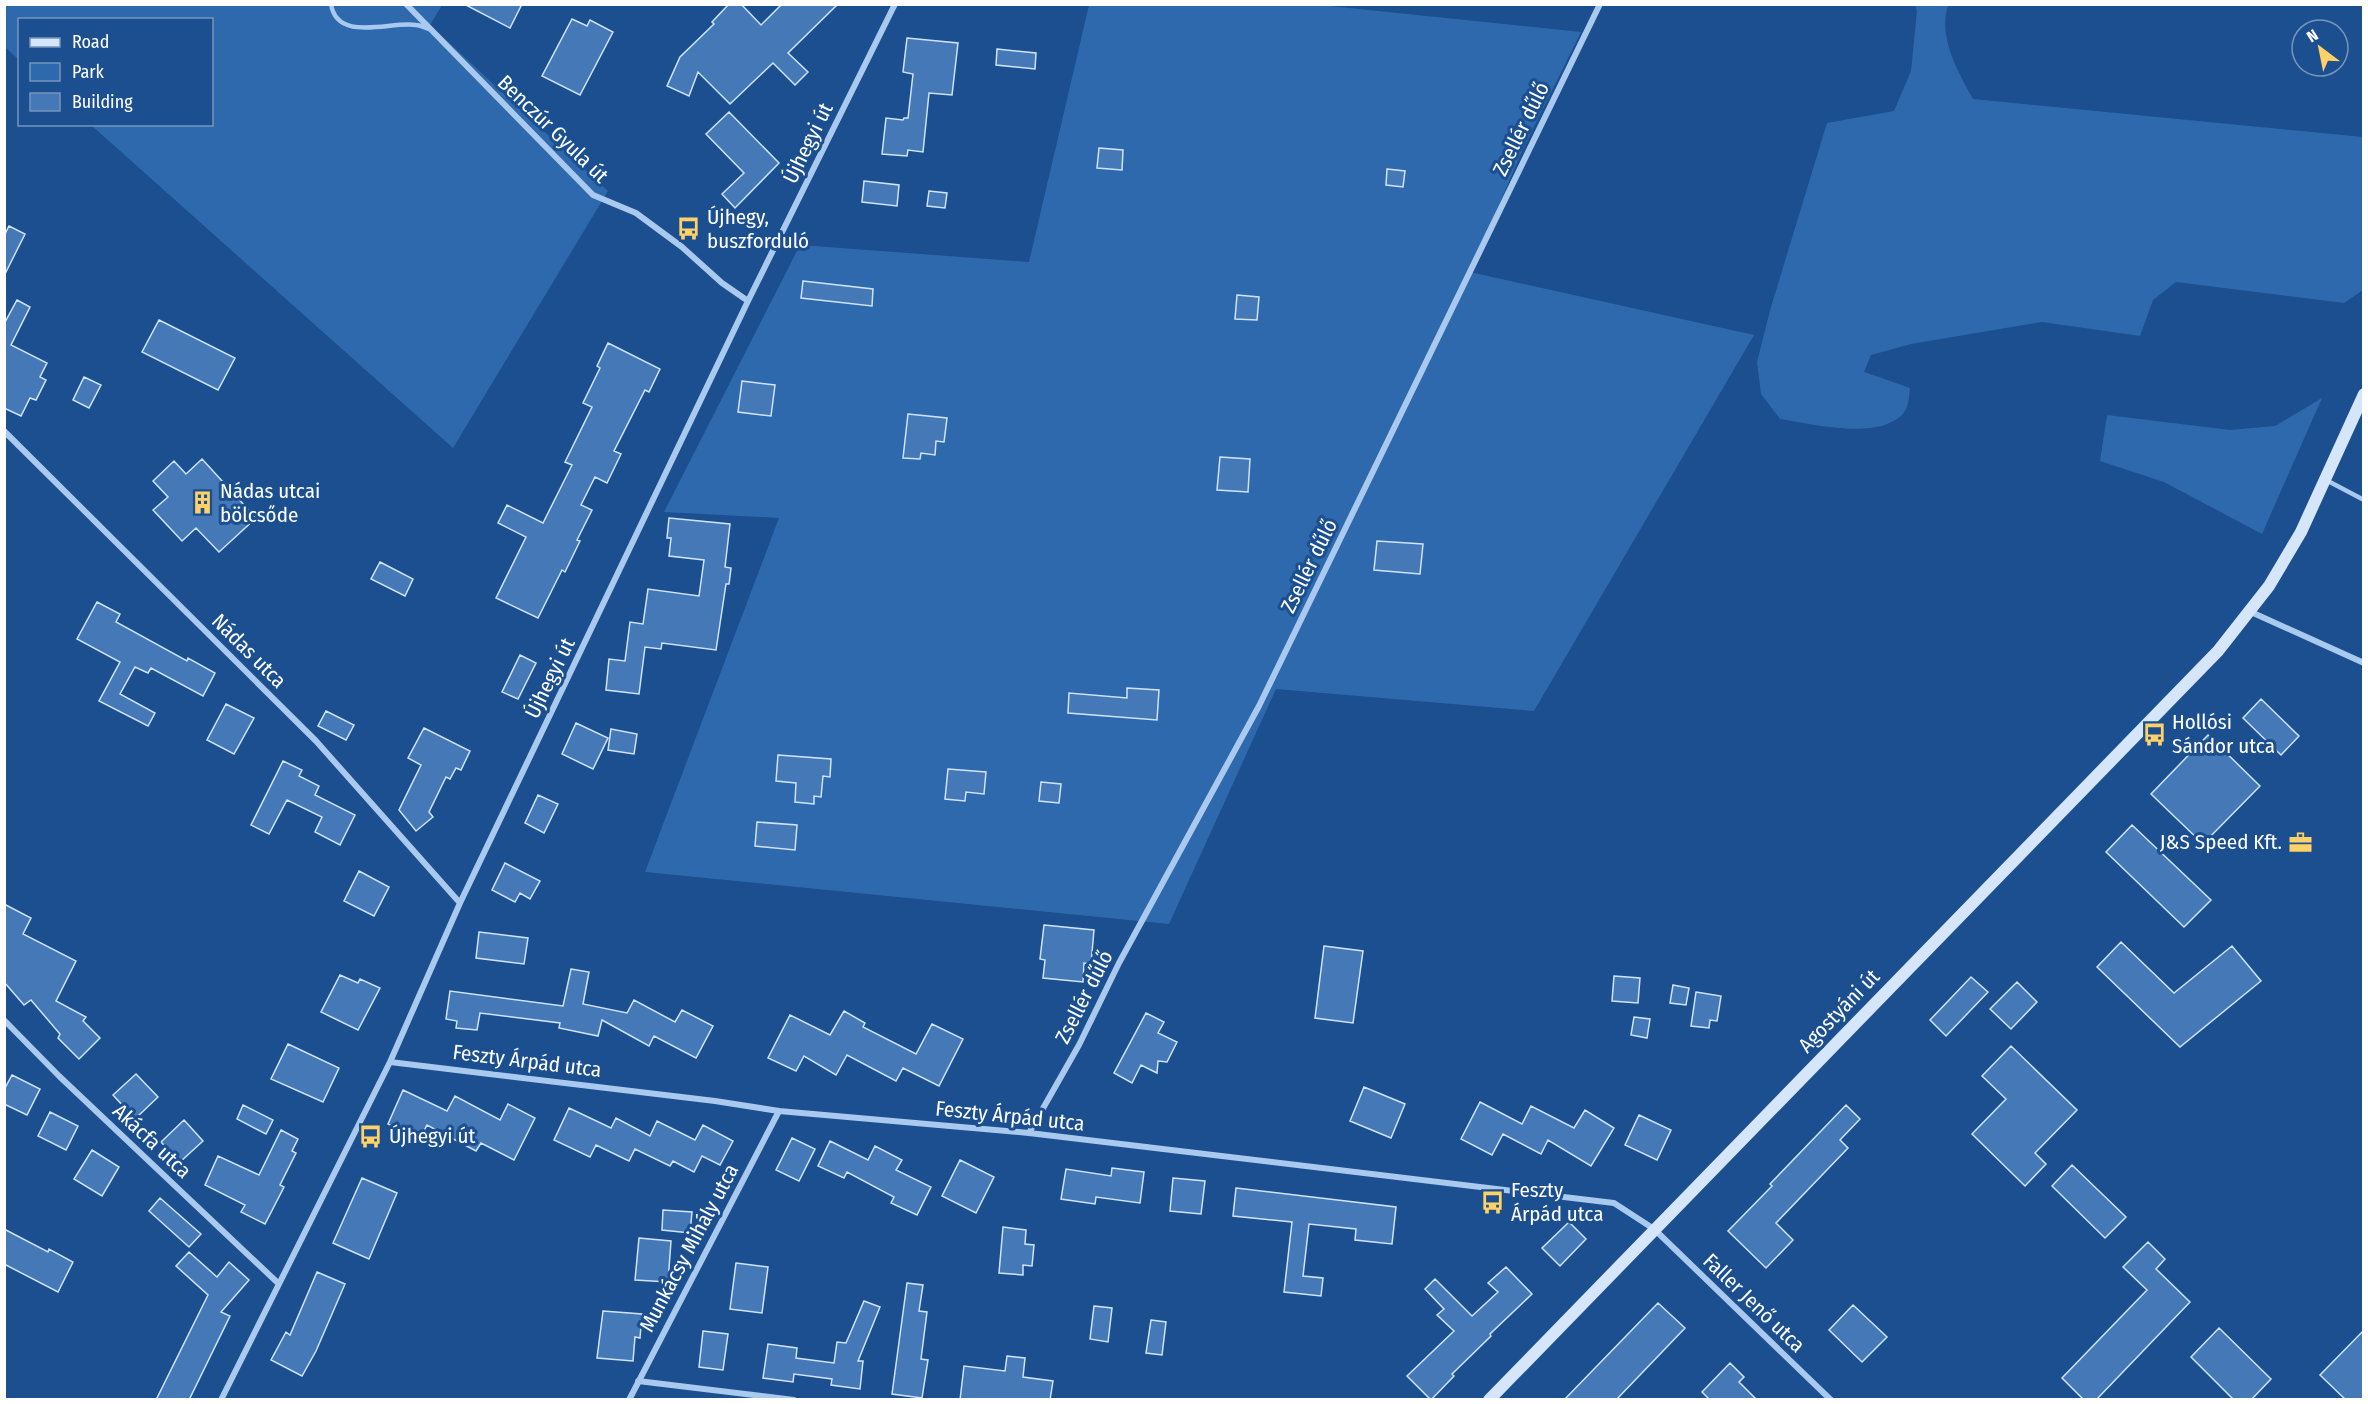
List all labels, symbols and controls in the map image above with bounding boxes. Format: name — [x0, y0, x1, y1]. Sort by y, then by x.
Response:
legend — [18, 18, 213, 126]
north arrow — [2290, 18, 2350, 78]
text: N — [2303, 25, 2321, 46]
text: Road — [72, 31, 109, 53]
text: Park — [72, 61, 105, 83]
street label: Benczúr Gyula út — [492, 70, 614, 189]
street label: Zsellér dűlő — [1487, 78, 1555, 180]
text: Building — [72, 91, 133, 113]
street label: Újhegyi út — [777, 98, 839, 188]
place label: Újhegy, buszforduló — [707, 204, 809, 254]
bus stop icon: Újhegy, buszforduló — [676, 216, 702, 242]
place label: Nádas utcai bölcsőde — [220, 478, 320, 528]
building icon: Nádas utcai bölcsőde — [189, 490, 215, 516]
street label: Zsellér dűlő — [1275, 515, 1343, 617]
street label: Nádas utca — [206, 608, 292, 694]
street label: Újhegyi út — [519, 633, 581, 723]
place label: Hollósi Sándor utca — [2172, 709, 2275, 759]
bus stop icon: Hollósi Sándor utca — [2141, 721, 2167, 747]
place label: J&S Speed Kft. — [2160, 829, 2282, 855]
office icon: J&S Speed Kft. — [2287, 829, 2313, 855]
street label: Zsellér dűlő — [1049, 946, 1119, 1048]
street label: Agostyáni út — [1793, 964, 1885, 1058]
street label: Feszty Árpád utca — [451, 1039, 603, 1083]
street label: Feszty Árpád utca — [934, 1095, 1086, 1137]
street label: Akácfa utca — [107, 1098, 197, 1184]
bus stop icon: Újhegyi út — [358, 1123, 384, 1149]
place label: Újhegyi út — [389, 1123, 476, 1149]
street label: Munkácsy Mihály utca — [634, 1160, 744, 1336]
place label: Feszty Árpád utca — [1511, 1177, 1603, 1227]
bus stop icon: Feszty Árpád utca — [1480, 1189, 1506, 1215]
street label: Faller Jenő utca — [1698, 1248, 1810, 1358]

